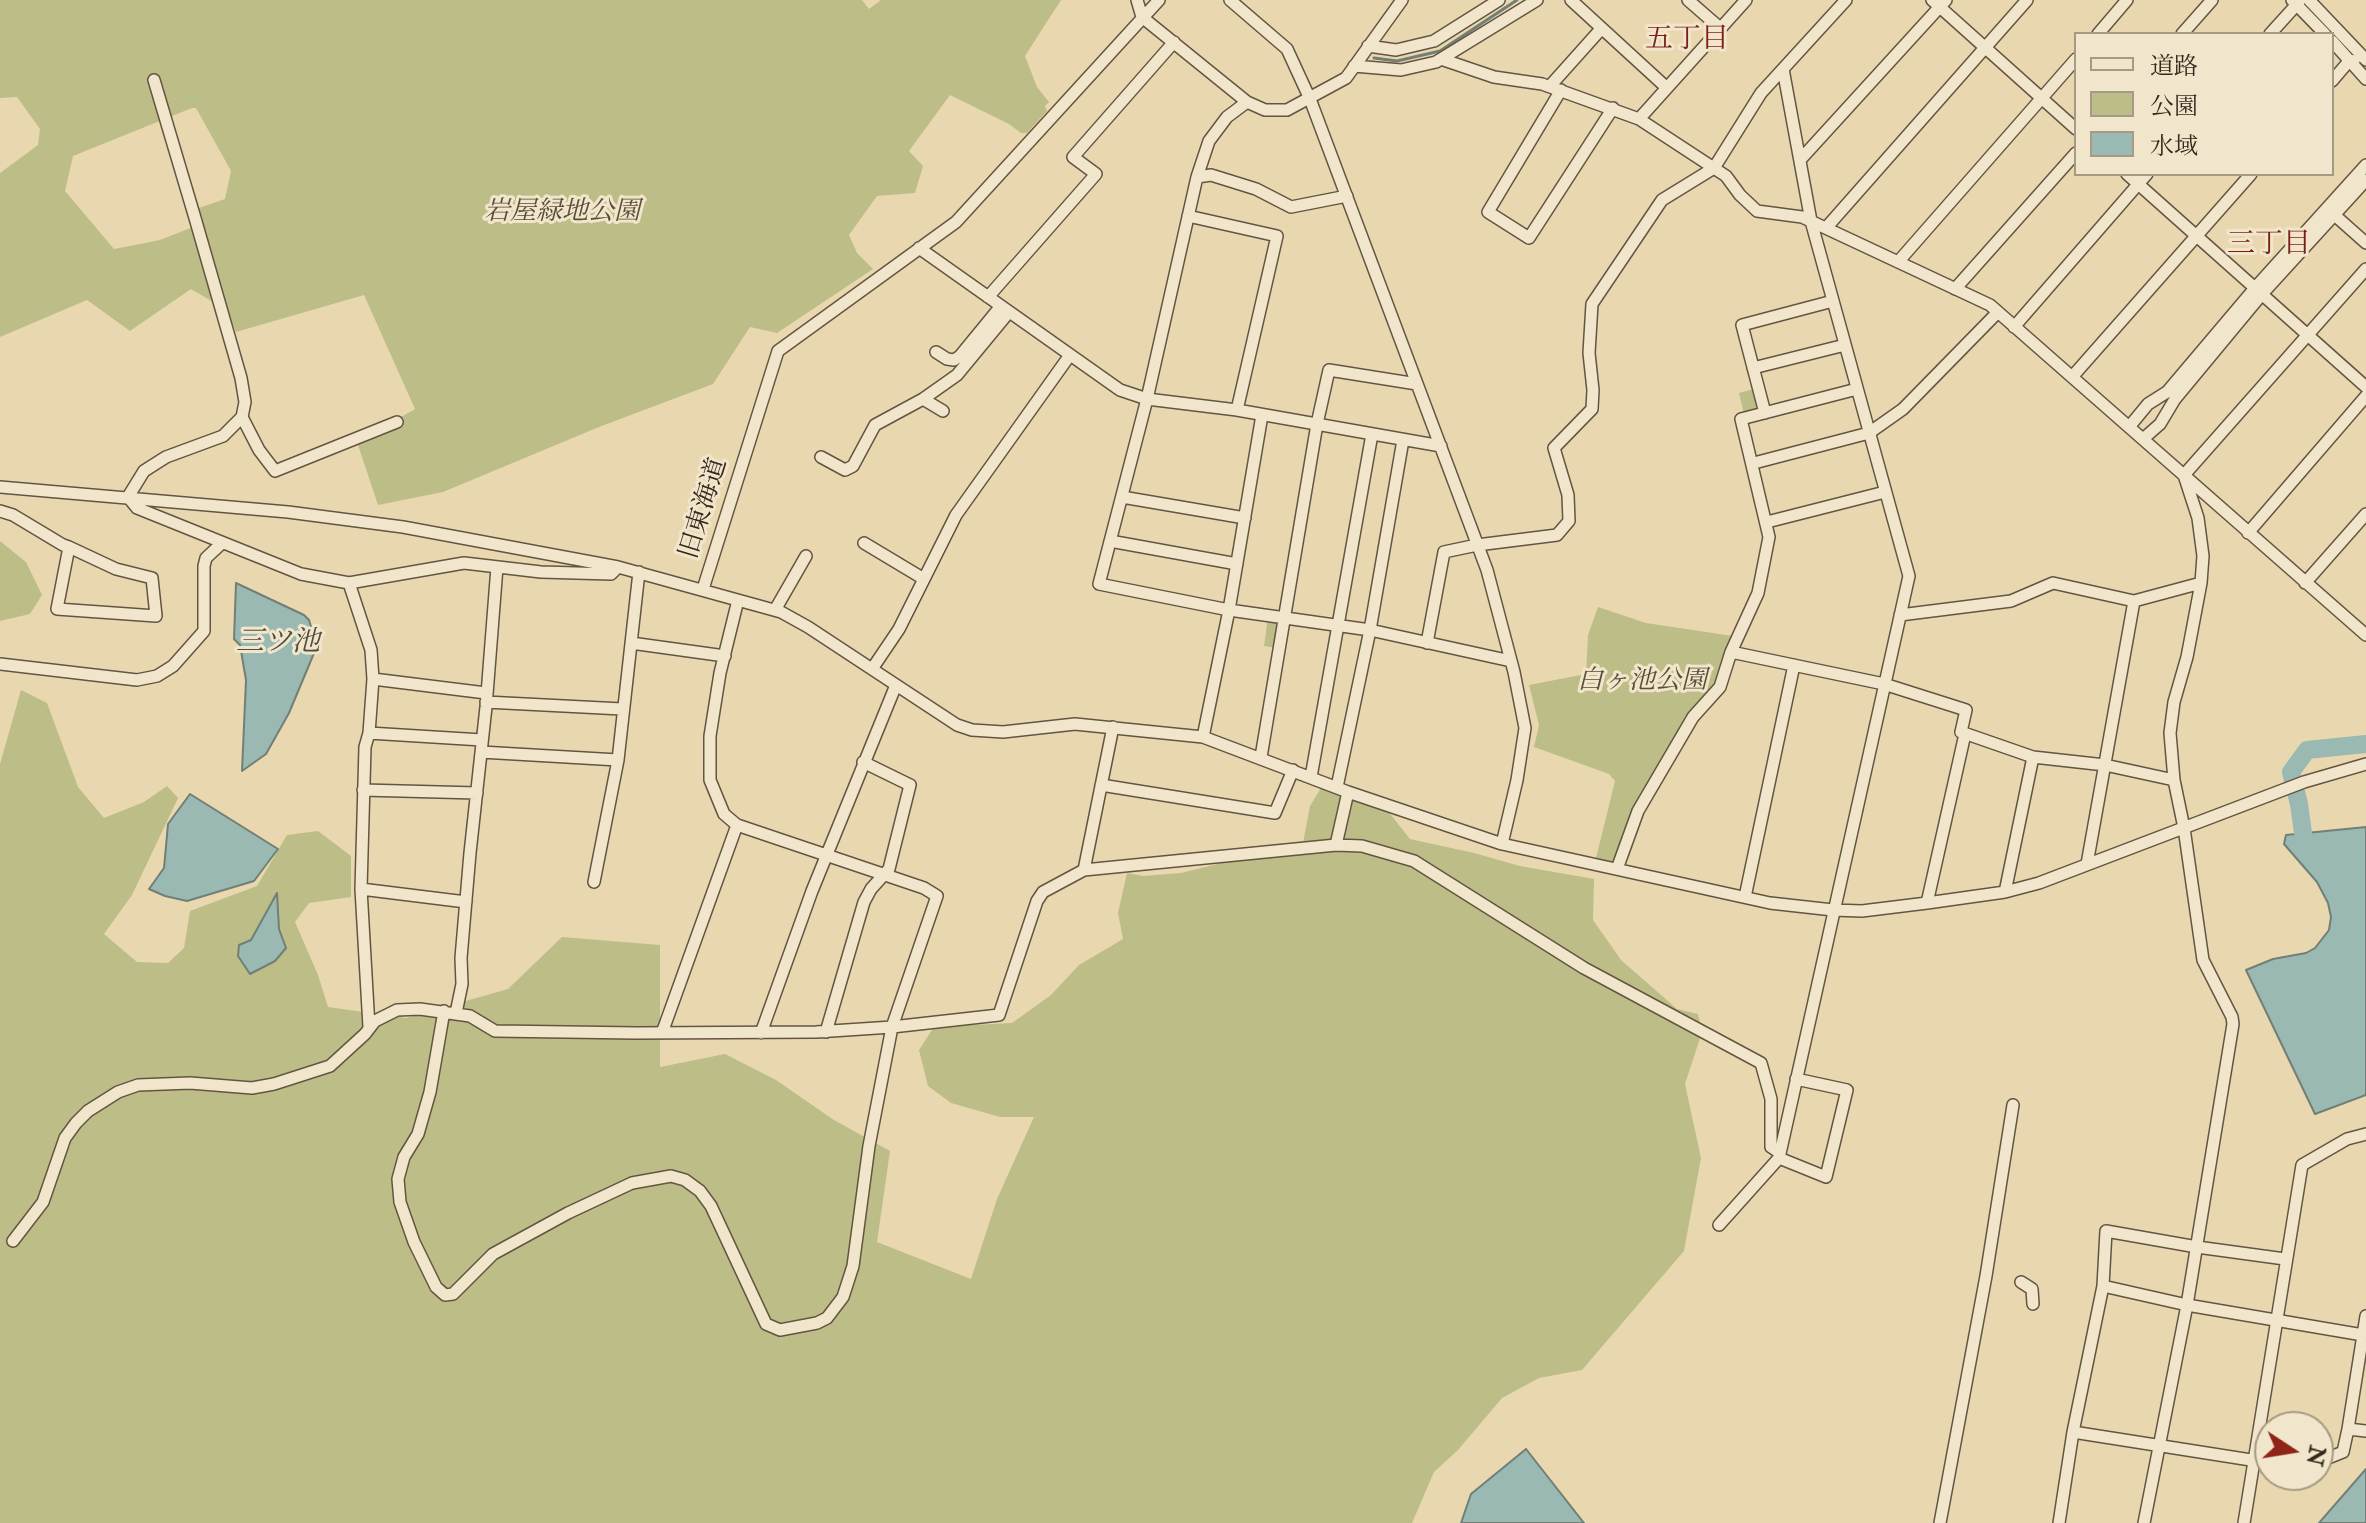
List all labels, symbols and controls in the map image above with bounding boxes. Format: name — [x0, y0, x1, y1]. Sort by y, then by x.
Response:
district label: 五丁目 — [1645, 24, 1729, 58]
legend — [2074, 32, 2334, 176]
text: 道路 — [2150, 51, 2198, 82]
text: 公園 — [2150, 91, 2198, 122]
text: 水域 — [2150, 131, 2198, 162]
park label: 岩屋緑地公園 — [484, 197, 640, 229]
district label: 三丁目 — [2227, 229, 2311, 263]
street label: 旧東海道 — [675, 455, 735, 563]
water label: 三ツ池 — [236, 627, 320, 661]
park label: 白ヶ池公園 — [1577, 666, 1707, 698]
north arrow — [2254, 1411, 2334, 1491]
text: N — [2300, 1443, 2331, 1468]

